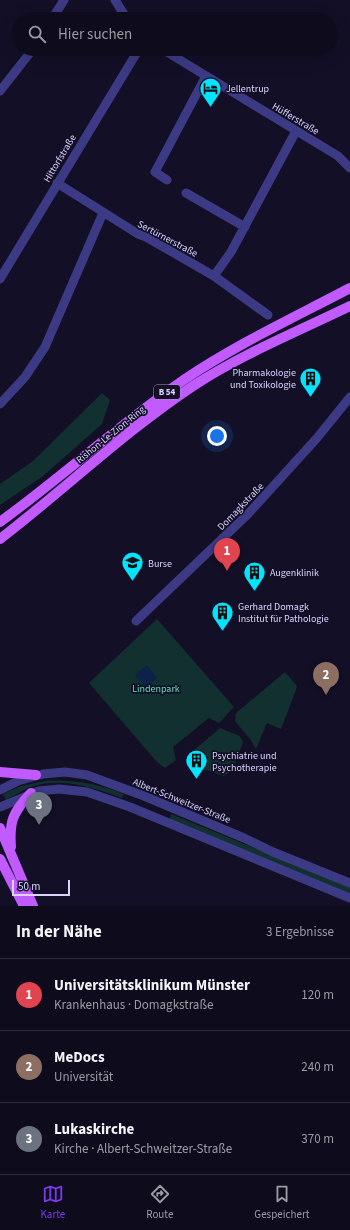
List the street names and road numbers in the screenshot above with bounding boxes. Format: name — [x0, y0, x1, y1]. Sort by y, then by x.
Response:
street label: Hüfferstraße — [269, 99, 322, 138]
street label: Hittorfstraße — [40, 132, 80, 185]
street label: Sertürnerstraße — [135, 217, 200, 261]
road number: B 54 — [154, 385, 180, 399]
street label: Rishon-Le-Zion-Ring — [73, 403, 148, 467]
street label: Domagkstraße — [214, 480, 267, 534]
street label: Albert-Schweitzer-Straße — [131, 775, 233, 827]

